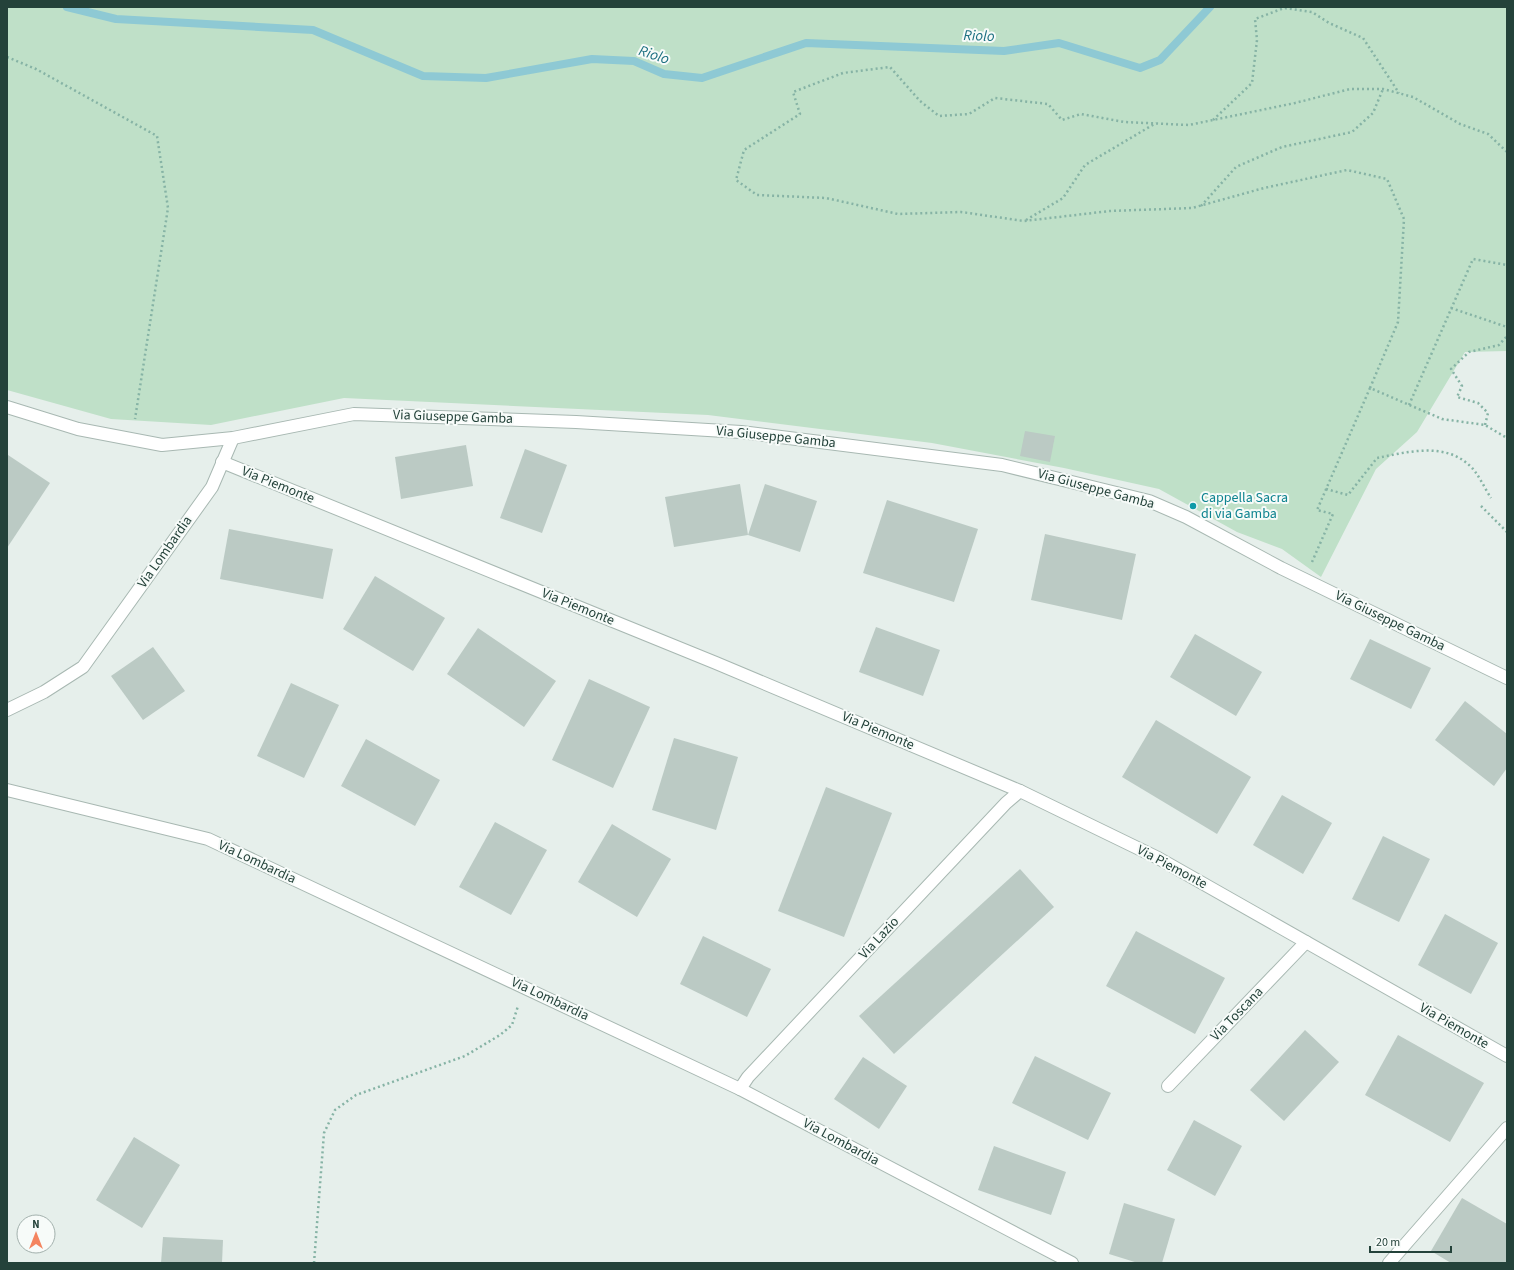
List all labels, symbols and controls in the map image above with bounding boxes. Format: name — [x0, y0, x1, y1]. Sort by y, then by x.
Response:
water label: Riolo — [963, 25, 995, 47]
water label: Riolo — [636, 40, 672, 70]
street label: Via Giuseppe Gamba — [393, 405, 513, 429]
street label: Via Giuseppe Gamba — [715, 421, 837, 453]
street label: Via Piemonte — [238, 461, 318, 509]
street label: Via Giuseppe Gamba — [1035, 464, 1157, 514]
place label: Cappella Sacra di via Gamba — [1201, 488, 1288, 524]
marker: Cappella Sacra di via Gamba — [1188, 501, 1198, 511]
street label: Via Lombardia — [133, 512, 197, 592]
street label: Via Piemonte — [538, 583, 618, 631]
street label: Via Giuseppe Gamba — [1332, 586, 1448, 656]
street label: Via Piemonte — [839, 707, 917, 755]
street label: Via Lombardia — [215, 835, 299, 889]
street label: Via Piemonte — [1133, 840, 1211, 894]
street label: Via Lazio — [854, 912, 904, 964]
street label: Via Lombardia — [508, 972, 592, 1026]
street label: Via Toscana — [1206, 982, 1268, 1046]
street label: Via Piemonte — [1416, 998, 1492, 1054]
street label: Via Lombardia — [799, 1113, 883, 1171]
north arrow — [16, 1214, 56, 1254]
text: N — [32, 1217, 40, 1232]
scale bar — [1370, 1228, 1451, 1254]
text: 20 m — [1376, 1234, 1400, 1251]

